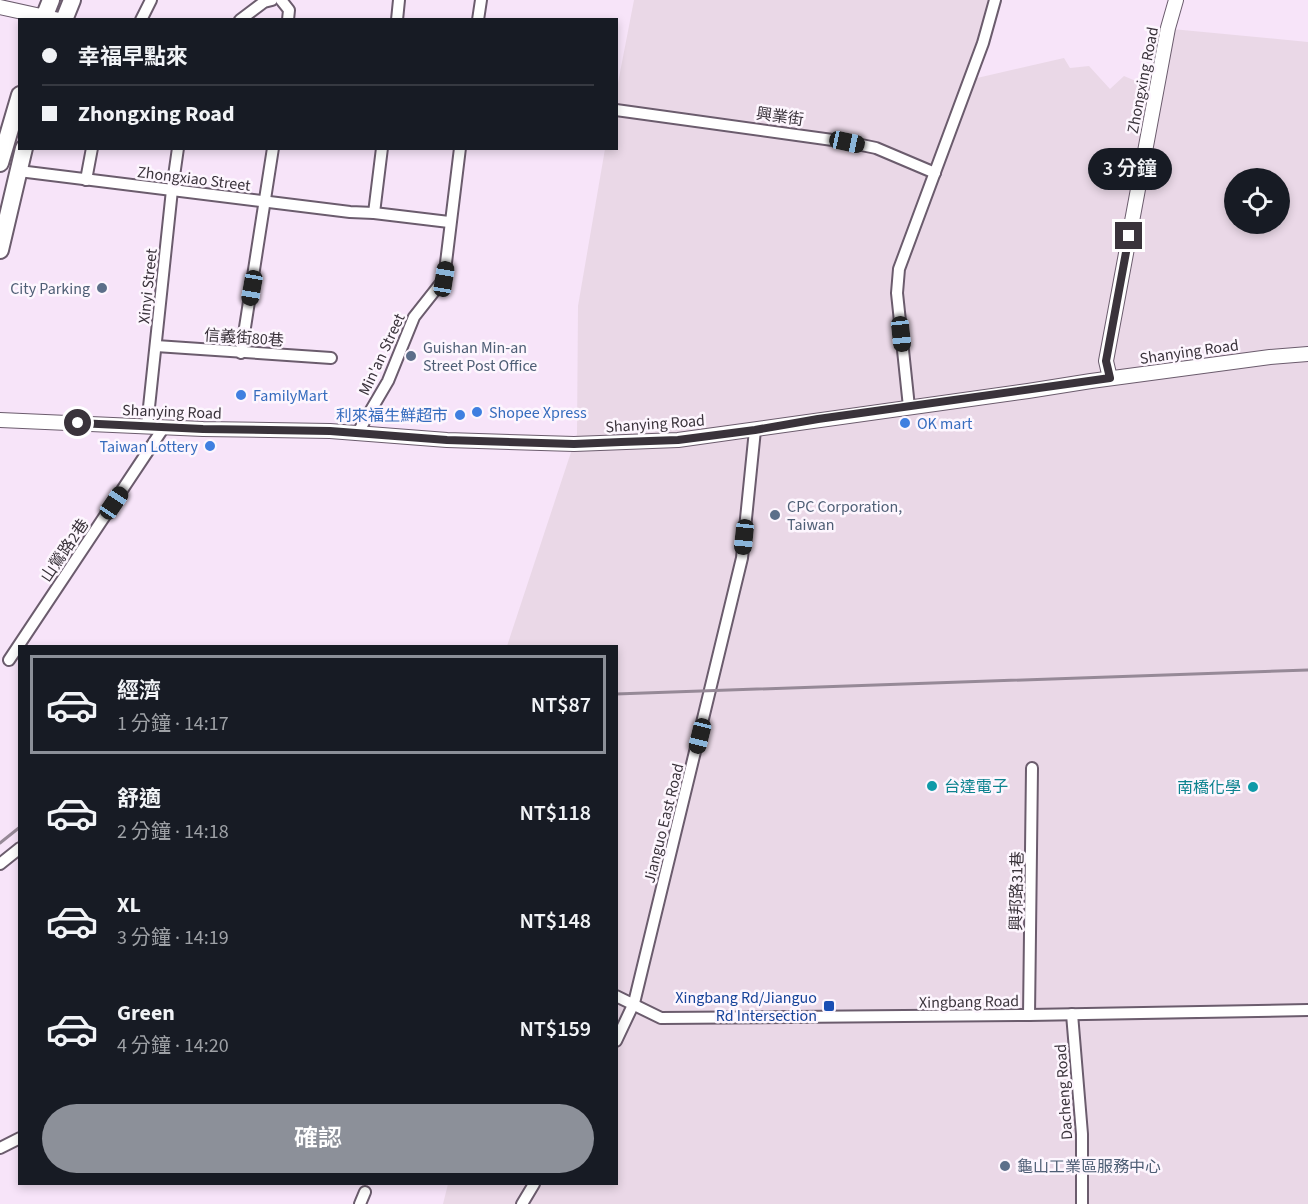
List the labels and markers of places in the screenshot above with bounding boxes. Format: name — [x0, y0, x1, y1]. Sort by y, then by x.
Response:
place label: City Parking — [10, 278, 90, 300]
marker: City Parking — [95, 281, 109, 295]
place label: Guishan Min-an Street Post Office — [423, 337, 537, 377]
marker: Guishan Min-an Street Post Office — [404, 349, 418, 363]
place label: FamilyMart — [253, 385, 328, 407]
marker: FamilyMart — [234, 388, 248, 402]
place label: Shopee Xpress — [489, 402, 587, 424]
place label: 利來福生鮮超市 — [336, 405, 448, 427]
marker: Shopee Xpress — [470, 405, 484, 419]
marker: 利來福生鮮超市 — [453, 408, 467, 422]
place label: OK mart — [917, 413, 973, 435]
marker: OK mart — [898, 416, 912, 430]
place label: Taiwan Lottery — [100, 436, 199, 458]
marker: Taiwan Lottery — [203, 439, 217, 453]
place label: CPC Corporation, Taiwan — [787, 496, 902, 536]
marker: CPC Corporation, Taiwan — [768, 508, 782, 522]
place label: 台達電子 — [944, 776, 1008, 798]
place label: 南橋化學 — [1177, 777, 1241, 799]
marker: 台達電子 — [925, 779, 939, 793]
marker: 南橋化學 — [1246, 780, 1260, 794]
place label: Xingbang Rd/Jianguo Rd Intersection — [675, 987, 817, 1027]
marker: Xingbang Rd/Jianguo Rd Intersection — [822, 999, 836, 1013]
place label: 龜山工業區服務中心 — [1017, 1156, 1161, 1178]
marker: 龜山工業區服務中心 — [998, 1159, 1012, 1173]

